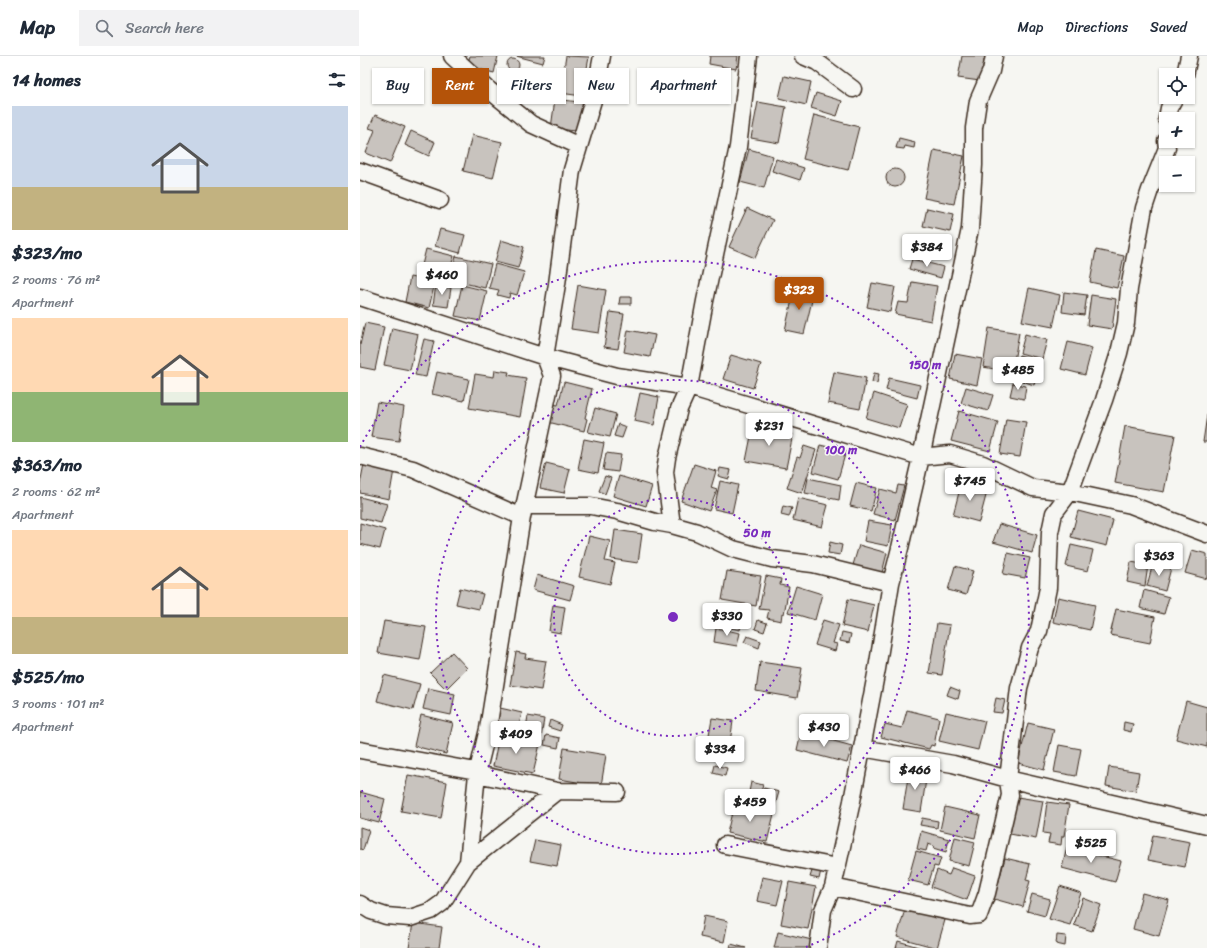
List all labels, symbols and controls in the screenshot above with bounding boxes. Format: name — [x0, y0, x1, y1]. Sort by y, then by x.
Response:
search box — [79, 10, 359, 46]
text: Map — [20, 11, 55, 44]
text: Search here — [125, 15, 204, 41]
text: Map — [1017, 15, 1043, 40]
text: Directions — [1065, 15, 1128, 40]
text: Saved — [1150, 15, 1187, 40]
icon: search — [93, 17, 115, 39]
text: 14 homes — [12, 65, 81, 95]
chip: Buy — [372, 68, 424, 104]
chip: Rent — [432, 68, 489, 104]
chip: Filters — [497, 68, 566, 104]
chip: New — [574, 68, 629, 104]
chip: Apartment — [637, 68, 731, 104]
map controls — [1159, 68, 1195, 192]
button: locate — [1159, 68, 1195, 104]
icon: filters — [326, 69, 348, 91]
button: + — [1159, 112, 1195, 148]
icon: home — [144, 132, 216, 204]
button: − — [1159, 156, 1195, 192]
pin: $384 — [903, 234, 951, 268]
text: $384 — [911, 235, 943, 258]
text: $323/mo — [12, 238, 82, 268]
pin: $460 — [418, 262, 466, 296]
text: $460 — [426, 263, 458, 286]
text: 2 rooms · 76 m² — [12, 268, 100, 291]
pin: $323 — [775, 277, 823, 311]
text: $323 — [784, 278, 814, 301]
text: Apartment — [12, 291, 73, 314]
icon: home — [144, 344, 216, 416]
text: 150 m — [909, 354, 942, 376]
pin: $485 — [994, 357, 1042, 391]
text: $485 — [1002, 358, 1034, 381]
pin: $231 — [745, 413, 793, 447]
text: $231 — [755, 414, 783, 437]
text: 100 m — [825, 439, 858, 461]
text: $363/mo — [12, 450, 82, 480]
pin: $745 — [946, 468, 994, 502]
text: $745 — [954, 469, 986, 492]
text: 2 rooms · 62 m² — [12, 480, 100, 503]
text: Apartment — [12, 503, 73, 526]
text: 50 m — [743, 522, 771, 544]
pin: $363 — [1135, 543, 1183, 577]
text: $363 — [1144, 544, 1174, 567]
icon: home — [144, 556, 216, 628]
pin: $330 — [703, 603, 751, 637]
text: $330 — [711, 604, 743, 627]
centre of rings — [666, 610, 680, 624]
text: $525/mo — [12, 662, 84, 692]
text: 3 rooms · 101 m² — [12, 692, 104, 715]
pin: $430 — [800, 714, 848, 748]
text: Apartment — [12, 715, 73, 738]
text: $430 — [808, 715, 840, 738]
pin: $409 — [492, 721, 540, 755]
text: $409 — [499, 722, 533, 745]
pin: $334 — [696, 736, 744, 770]
text: $334 — [704, 737, 736, 760]
pin: $466 — [891, 757, 939, 791]
text: $466 — [899, 758, 931, 781]
pin: $459 — [726, 789, 774, 823]
text: $459 — [734, 790, 766, 813]
pin: $525 — [1067, 830, 1115, 864]
text: $525 — [1075, 831, 1107, 854]

